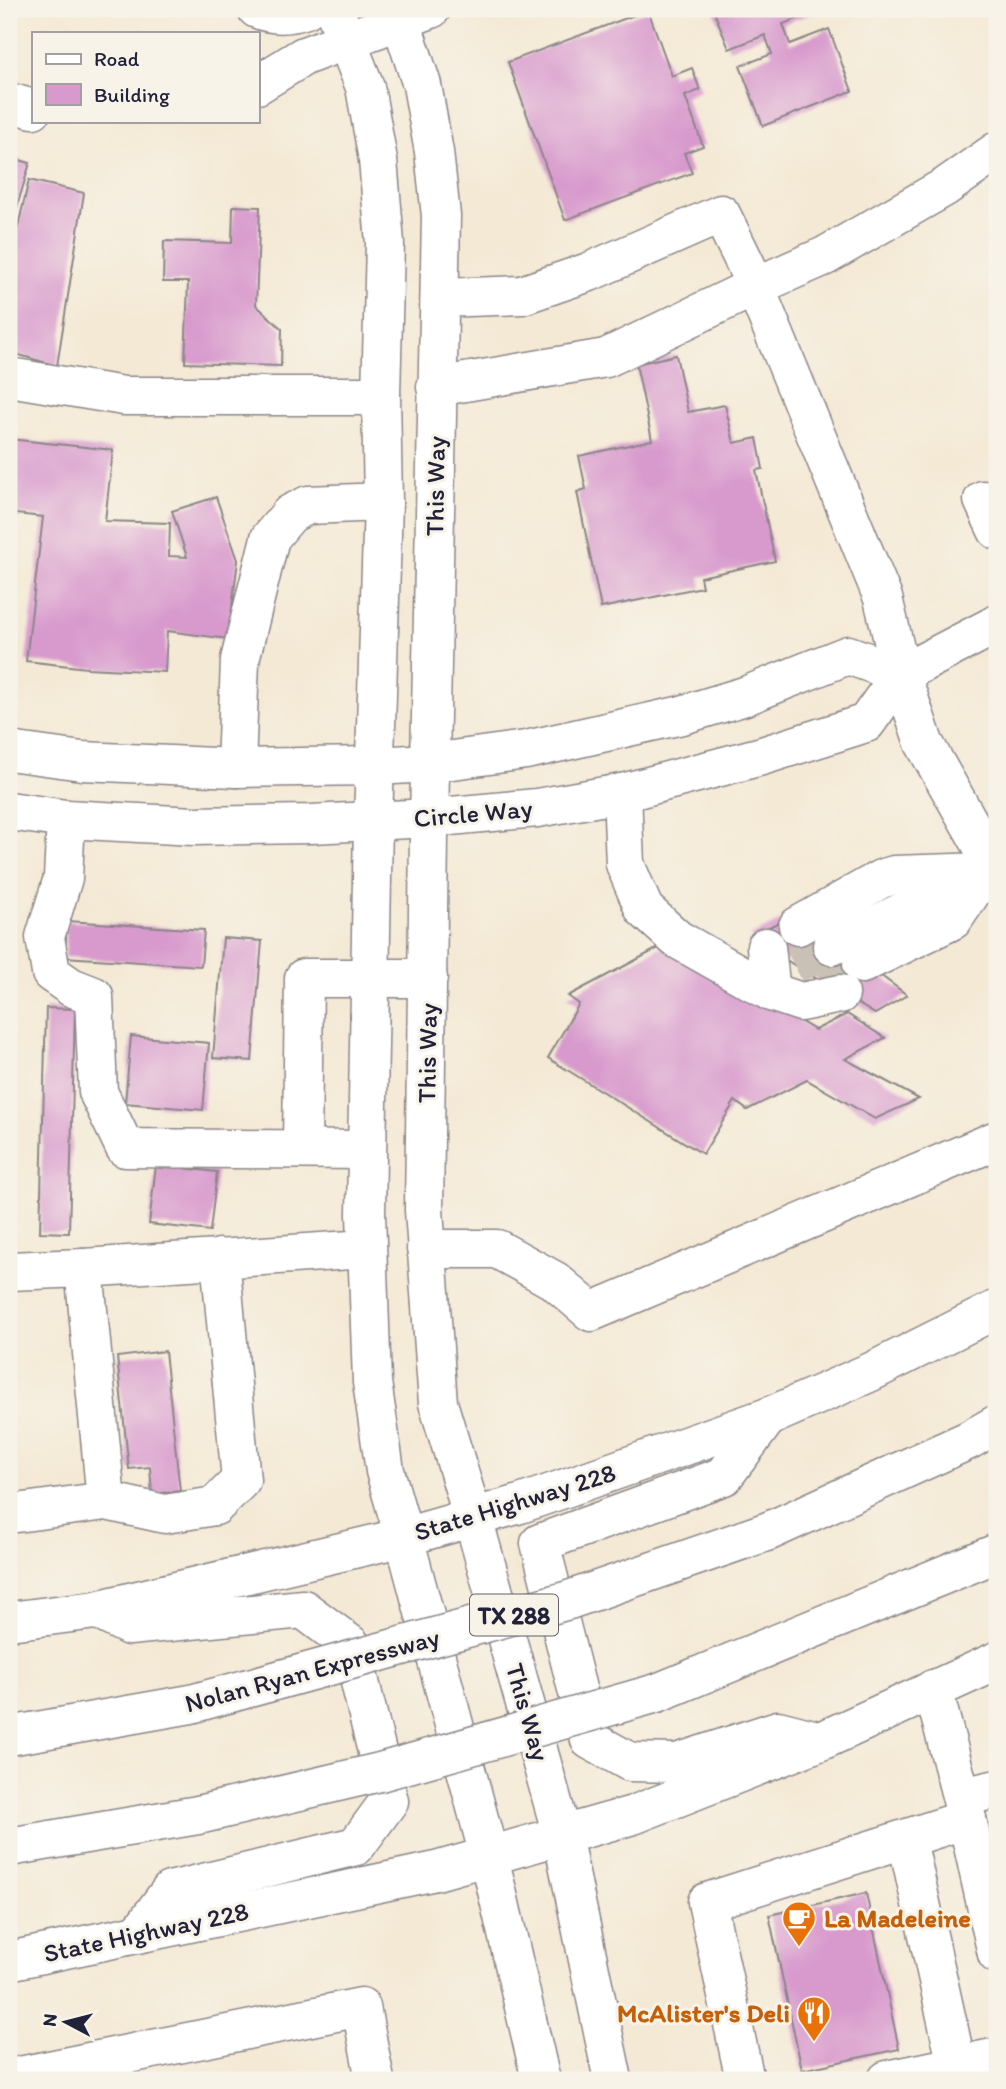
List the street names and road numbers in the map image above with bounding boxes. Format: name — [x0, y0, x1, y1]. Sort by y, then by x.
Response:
street label: This Way — [418, 436, 452, 536]
street label: Circle Way — [412, 792, 534, 834]
street label: This Way — [410, 1003, 444, 1103]
street label: State Highway 228 — [410, 1456, 620, 1548]
road number: TX 288 — [470, 1595, 558, 1636]
street label: Nolan Ryan Expressway — [181, 1621, 443, 1719]
street label: This Way — [499, 1660, 557, 1764]
street label: State Highway 228 — [41, 1895, 251, 1969]

